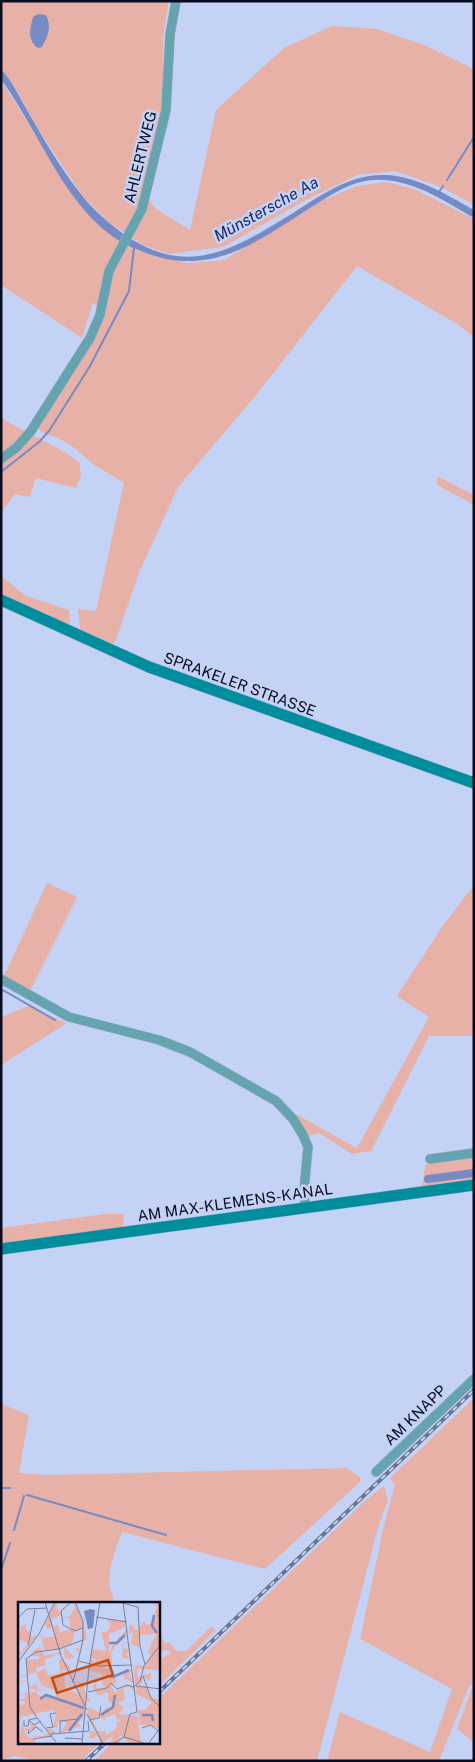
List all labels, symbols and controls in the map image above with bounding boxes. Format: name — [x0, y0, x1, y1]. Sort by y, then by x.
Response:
street label: AHLERTWEG — [120, 109, 160, 205]
water label: Münstersche Aa — [210, 172, 322, 246]
street label: SPRAKELER STRASSE — [162, 649, 318, 719]
street label: AM MAX-KLEMENS-KANAL — [136, 1180, 334, 1224]
street label: AM KNAPP — [381, 1381, 450, 1449]
inset map — [18, 1602, 160, 1744]

